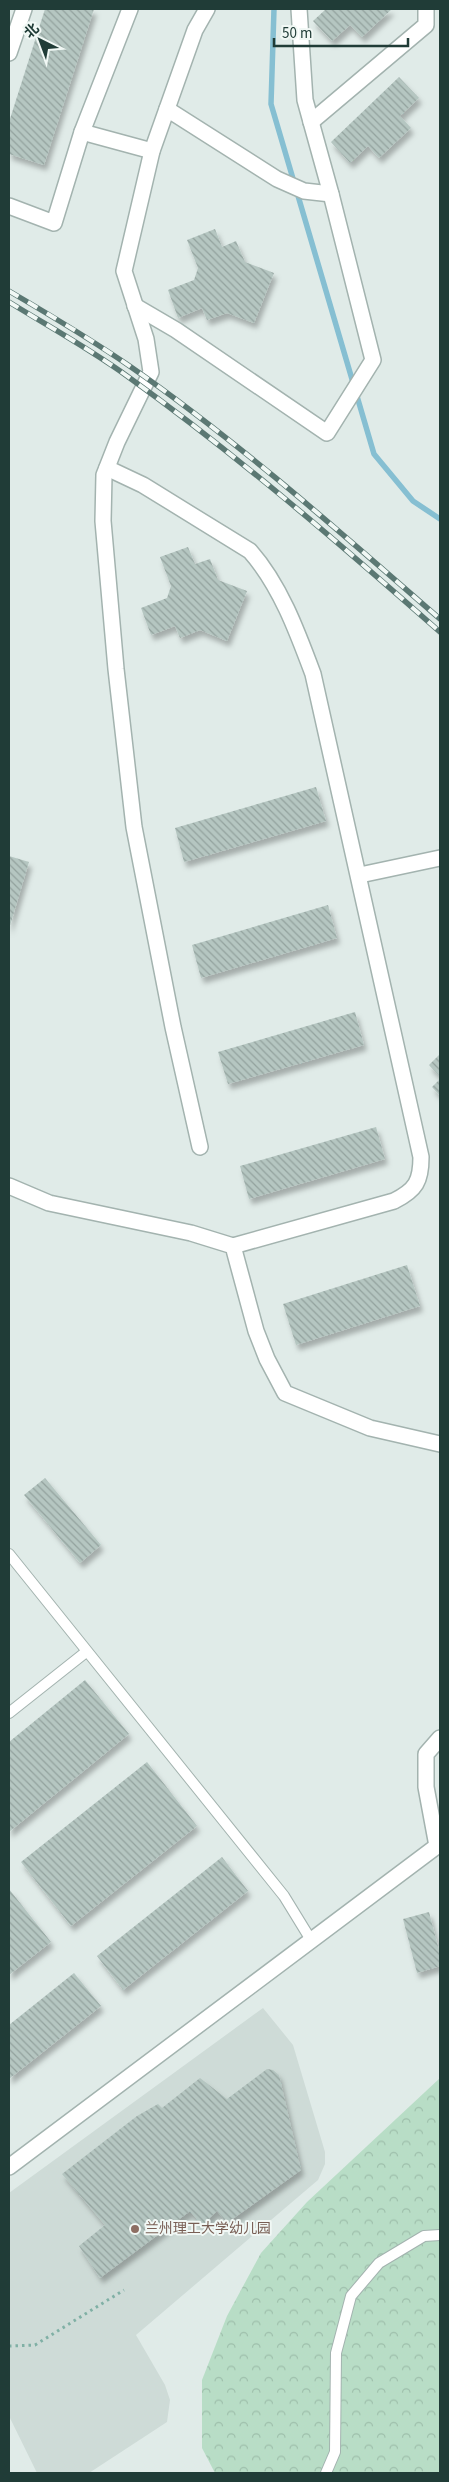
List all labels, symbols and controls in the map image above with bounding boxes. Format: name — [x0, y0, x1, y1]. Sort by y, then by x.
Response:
north arrow — [15, 15, 65, 65]
scale bar — [274, 15, 408, 47]
text: 北 — [20, 19, 44, 43]
text: 50 m — [282, 23, 312, 44]
place label: 兰州理工大学幼儿园 — [145, 2219, 271, 2239]
marker: 兰州理工大学幼儿园 — [129, 2223, 141, 2235]

